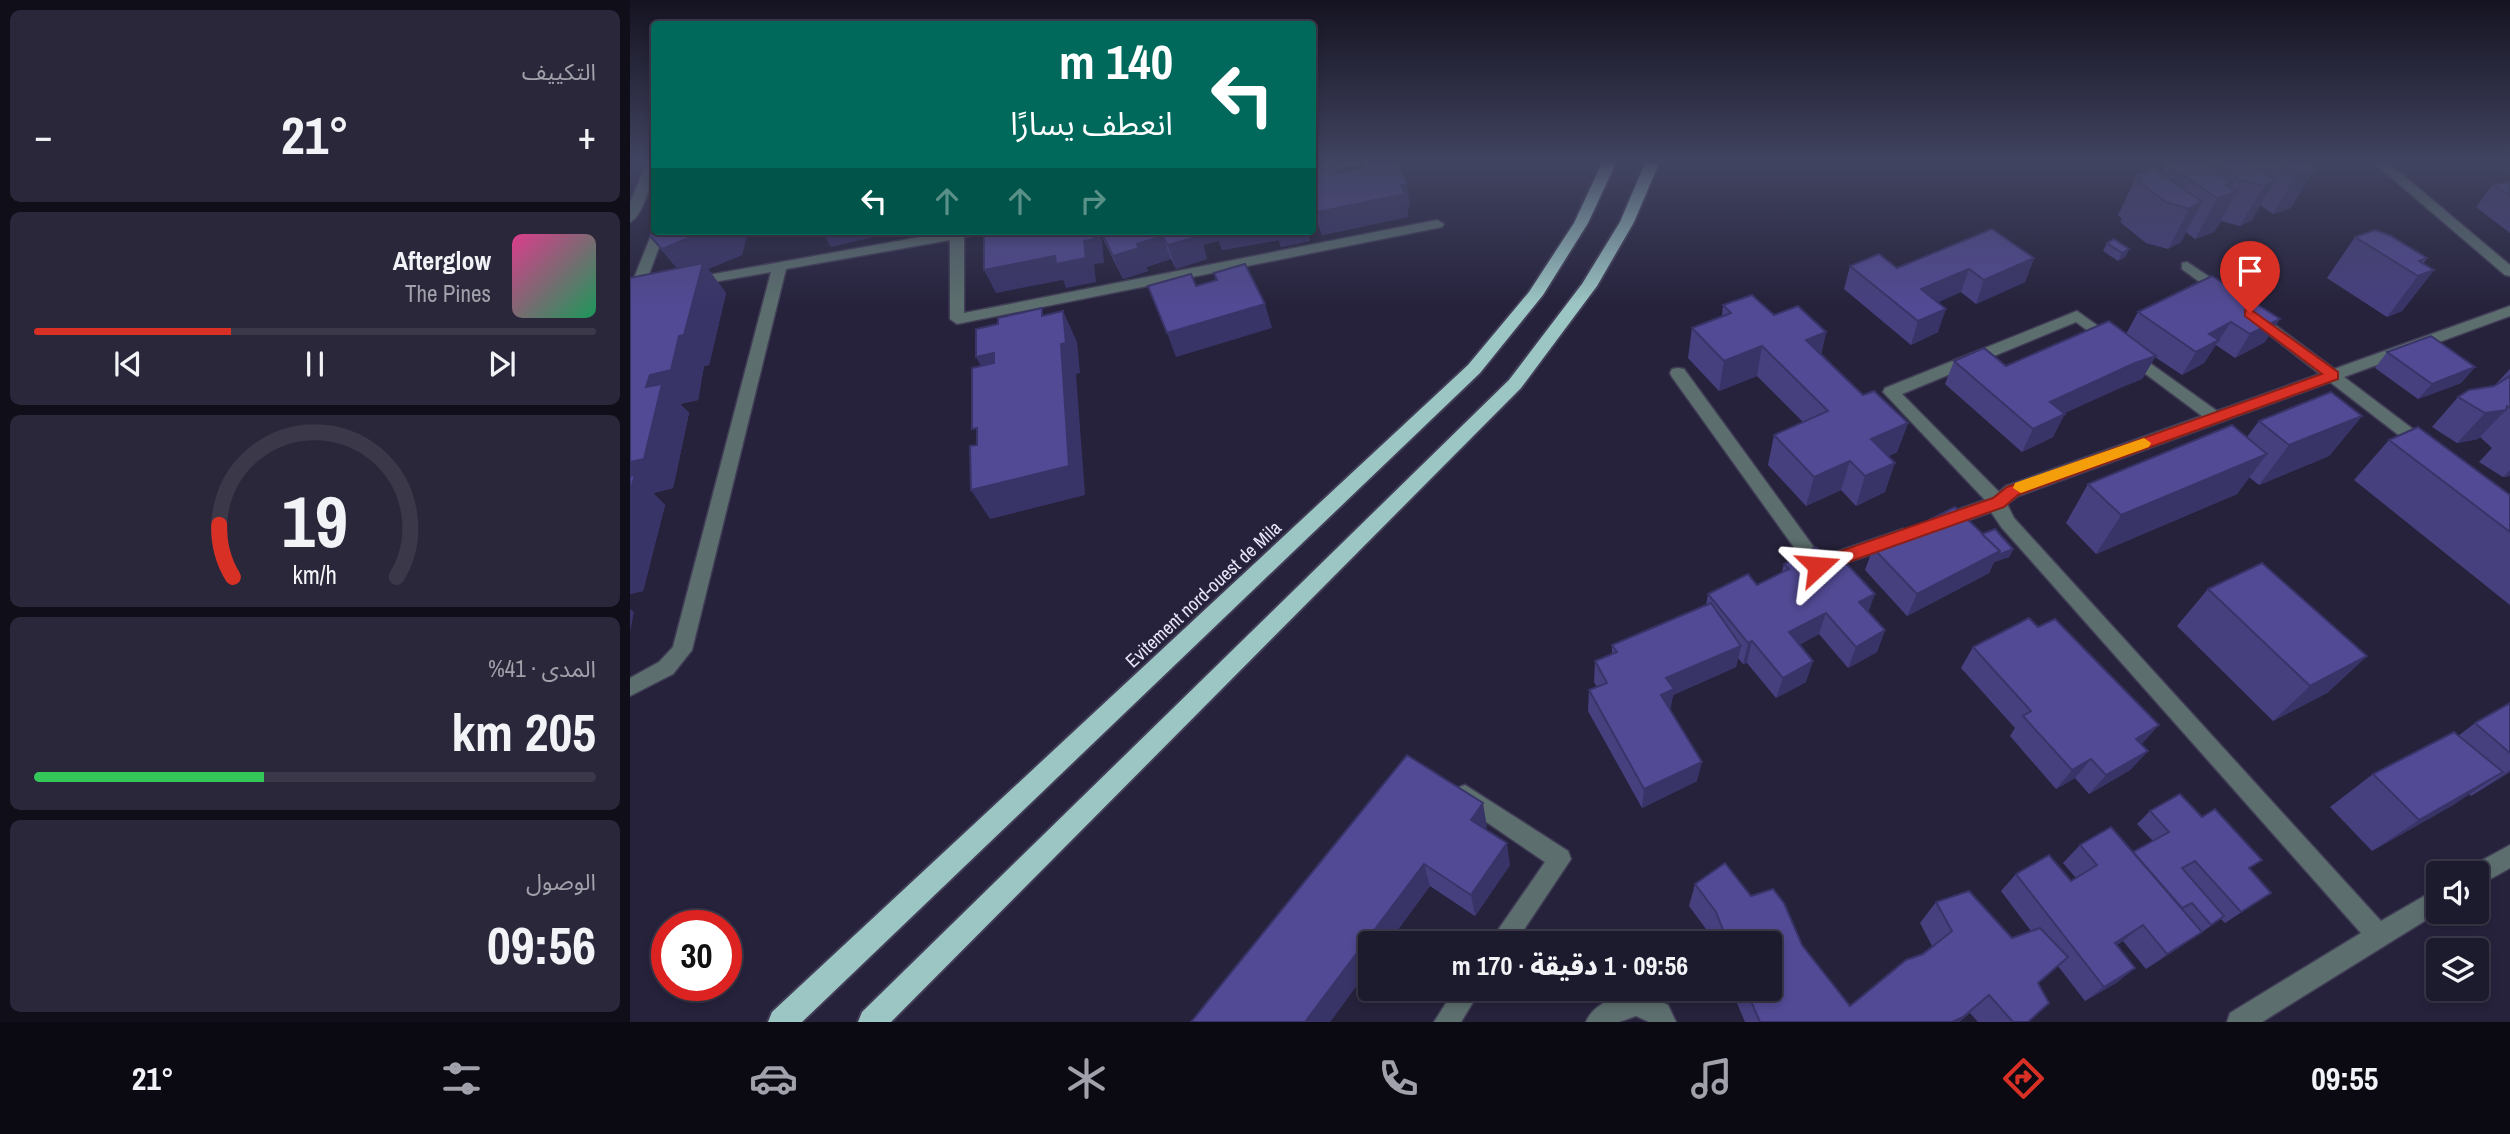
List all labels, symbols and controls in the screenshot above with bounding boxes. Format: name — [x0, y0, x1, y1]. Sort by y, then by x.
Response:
text: 140 m — [1059, 28, 1173, 94]
icon: left — [1197, 49, 1288, 140]
text: التكييف — [522, 56, 596, 87]
text: 21° — [281, 100, 349, 170]
text: انعطف يسارًا — [1010, 102, 1173, 145]
text: − — [34, 110, 52, 161]
text: + — [578, 110, 596, 161]
icon: left — [855, 182, 893, 220]
icon: ahead — [928, 182, 966, 220]
icon: ahead — [1001, 182, 1039, 220]
icon: right — [1074, 182, 1112, 220]
pin — [2220, 241, 2280, 313]
text: Afterglow — [393, 243, 491, 278]
icon: arrive — [2231, 252, 2269, 290]
text: The Pines — [405, 278, 491, 309]
icon: previous — [109, 345, 147, 383]
icon: pause — [296, 345, 334, 383]
icon: next — [483, 345, 521, 383]
text: 19 — [282, 472, 348, 570]
street label: Evitement nord-ouest de Mila — [1119, 515, 1287, 673]
position arrow — [1781, 529, 1855, 603]
text: km/h — [293, 558, 337, 592]
text: المدى · 41% — [488, 653, 596, 684]
text: 205 km — [451, 697, 596, 767]
map controls — [2426, 861, 2489, 1001]
button: sound — [2426, 861, 2489, 924]
text: الوصول — [526, 866, 596, 897]
text: 09:56 — [487, 910, 596, 980]
speed limit sign: 30 — [651, 910, 742, 1001]
button: layers — [2426, 938, 2489, 1001]
text: 09:56 · 1 دقيقة · 170 m — [1452, 948, 1688, 983]
icon: filters — [437, 1054, 486, 1103]
icon: car — [749, 1054, 798, 1103]
icon: climate — [1062, 1054, 1111, 1103]
icon: phone — [1374, 1054, 1423, 1103]
icon: music — [1687, 1054, 1736, 1103]
icon: directions — [1999, 1054, 2048, 1103]
text: 21° — [132, 1057, 174, 1100]
text: 09:55 — [2311, 1057, 2378, 1100]

